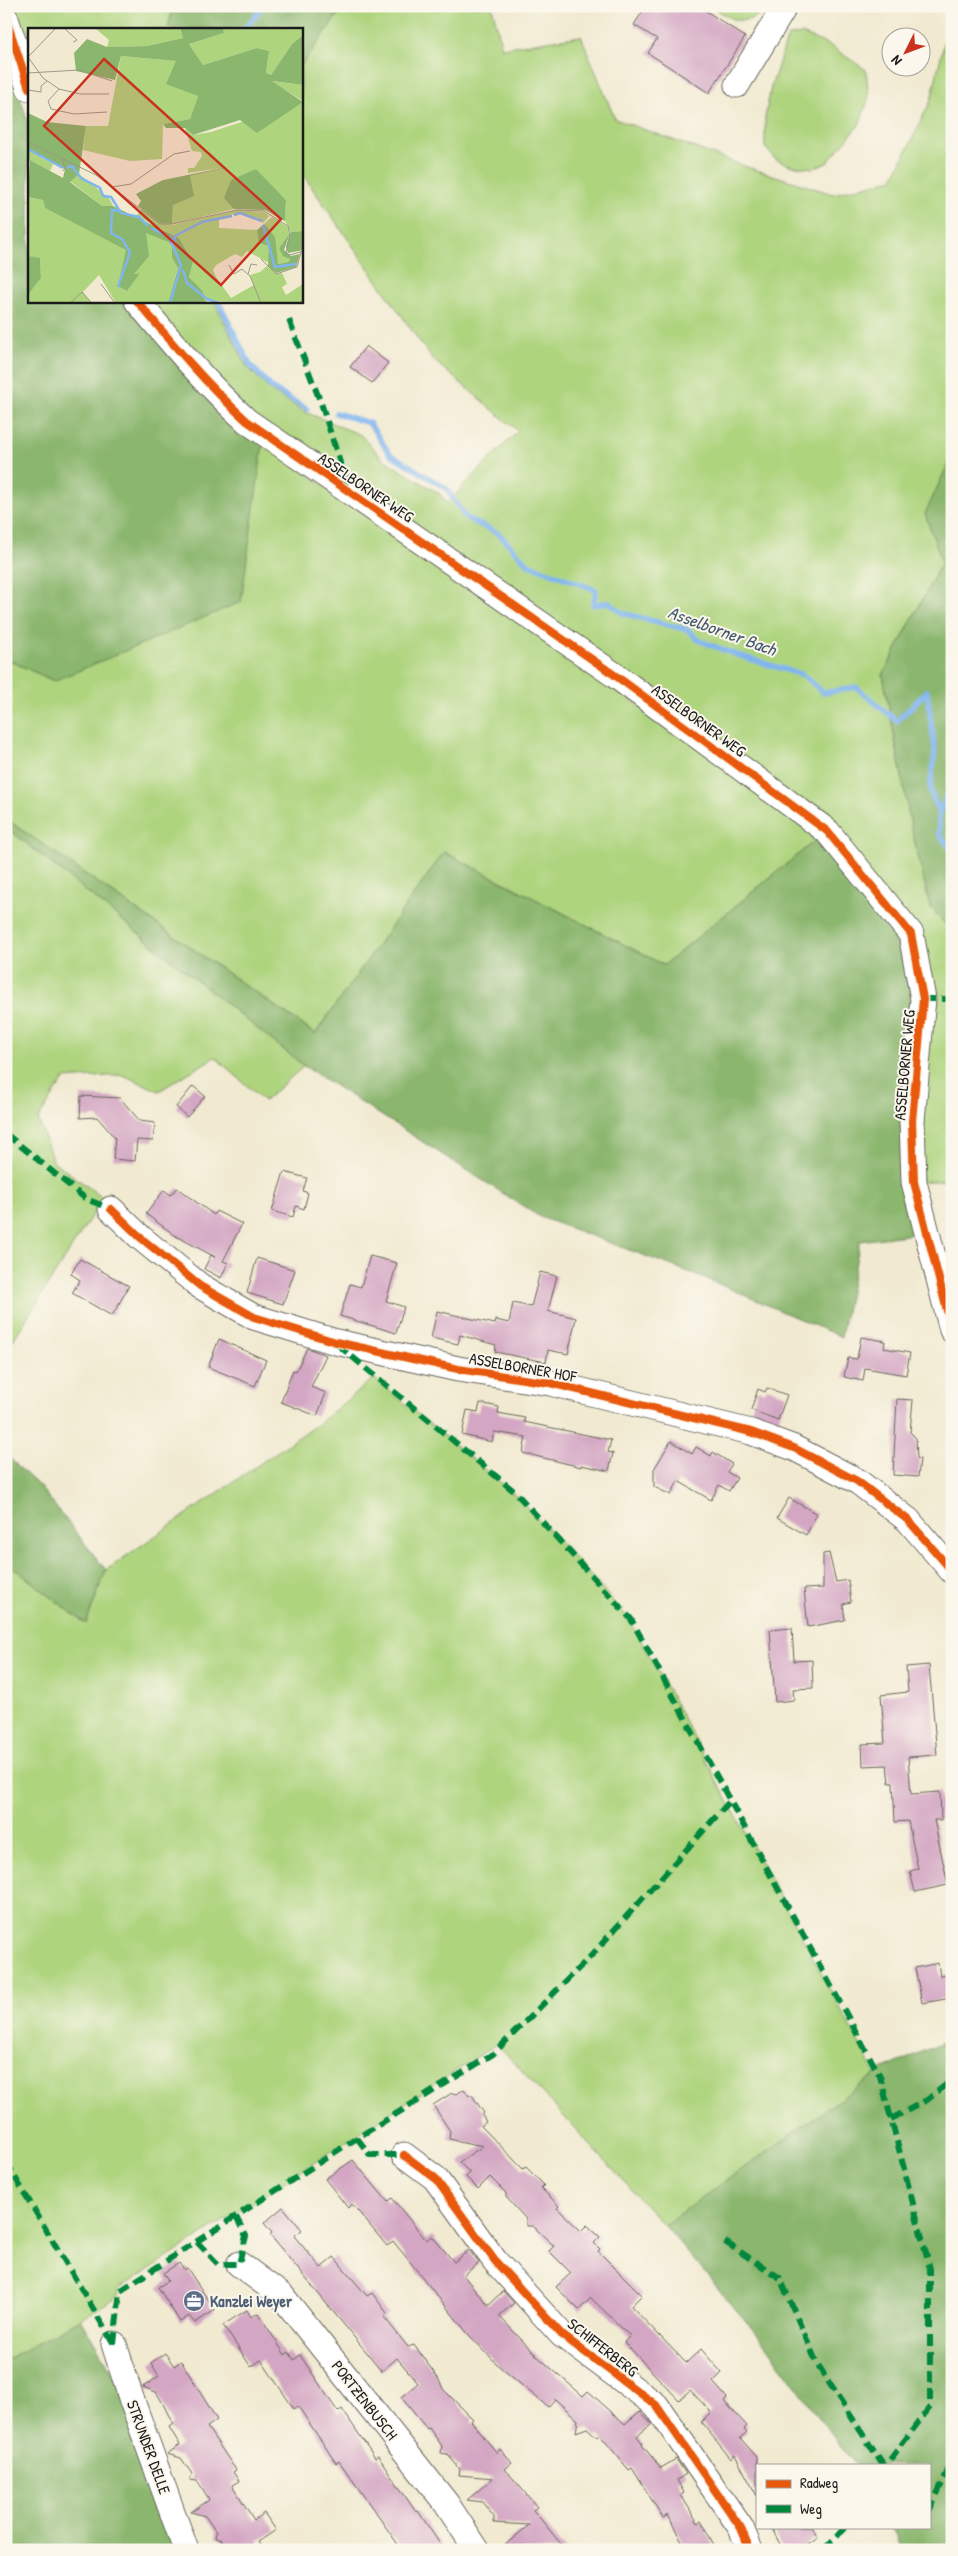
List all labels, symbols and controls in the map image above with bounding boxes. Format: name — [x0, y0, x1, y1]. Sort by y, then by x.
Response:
inset map — [28, 28, 302, 302]
north arrow — [880, 28, 930, 78]
text: N — [886, 52, 906, 70]
street label: ASSELBORNER WEG — [314, 447, 418, 527]
water label: Asselborner Bach — [665, 599, 781, 662]
street label: ASSELBORNER WEG — [648, 678, 751, 762]
street label: ASSELBORNER WEG — [888, 1008, 920, 1121]
street label: ASSELBORNER HOF — [468, 1347, 579, 1387]
office icon: Kanzlei Weyer — [182, 2289, 206, 2313]
place label: Kanzlei Weyer — [210, 2290, 293, 2313]
street label: SCHIFFERBERG — [563, 2313, 643, 2382]
street label: PORTZENBUSCH — [327, 2356, 403, 2444]
street label: STRUNDER DELLE — [122, 2397, 176, 2497]
legend — [756, 2464, 930, 2528]
text: Radweg — [800, 2472, 838, 2493]
text: Weg — [800, 2498, 822, 2519]

